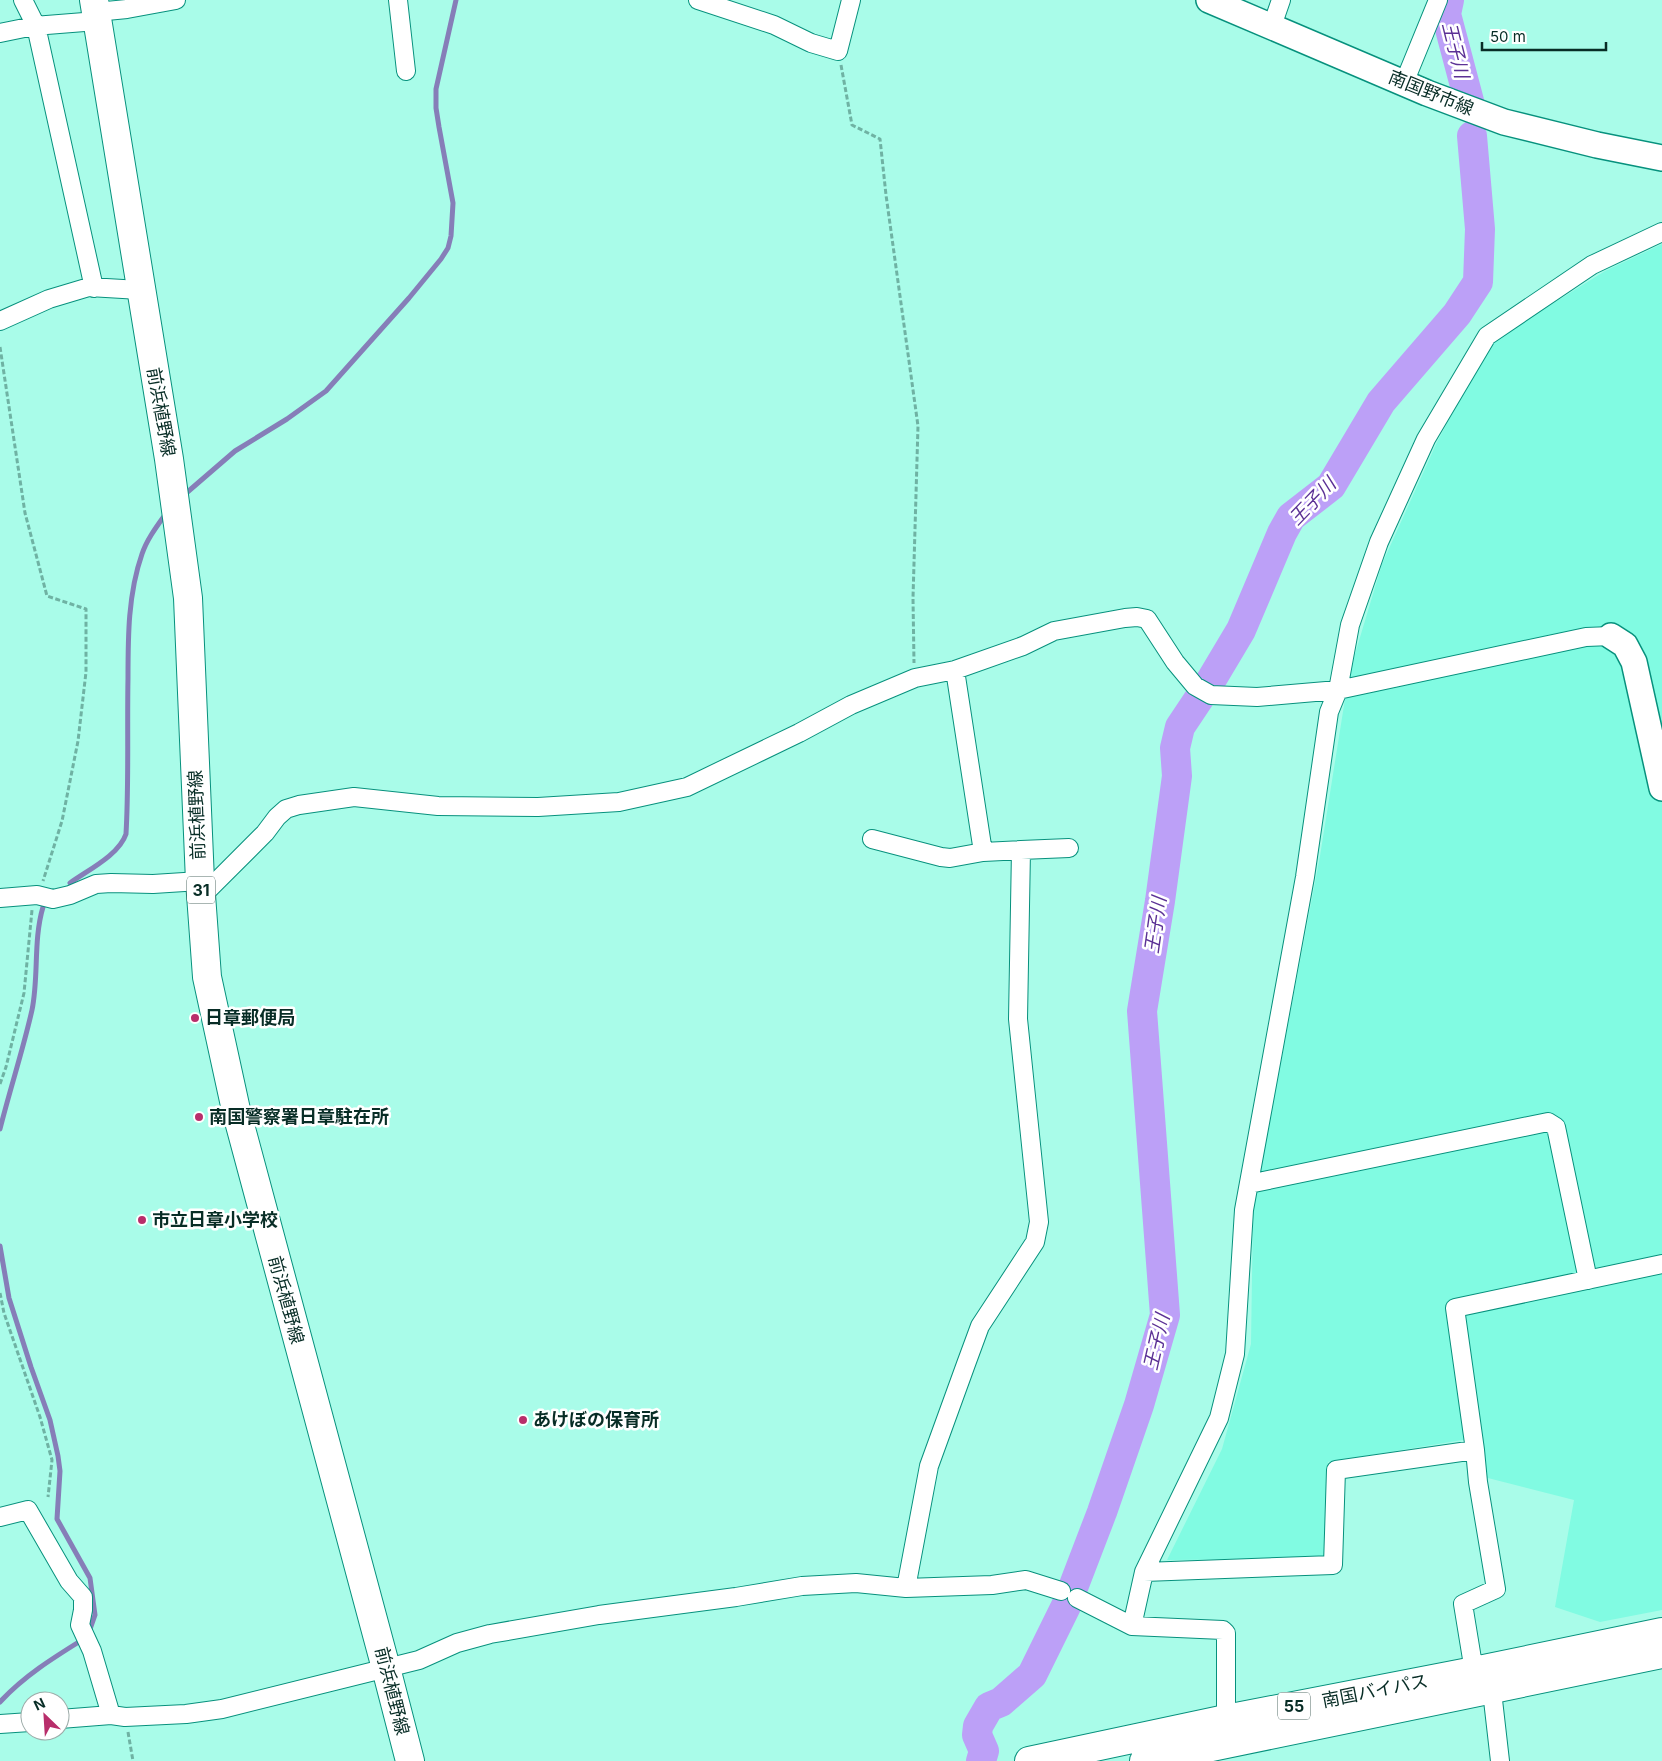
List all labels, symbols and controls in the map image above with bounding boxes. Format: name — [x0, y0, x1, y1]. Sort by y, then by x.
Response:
water label: 王子川 — [1437, 20, 1474, 82]
scale bar — [1482, 20, 1606, 52]
text: 50 m — [1490, 27, 1526, 46]
street label: 南国野市線 — [1386, 66, 1477, 119]
street label: 前浜植野線 — [143, 366, 180, 458]
water label: 王子川 — [1284, 471, 1342, 530]
street label: 前浜植野線 — [184, 770, 209, 860]
road number: 31 — [187, 876, 215, 904]
water label: 王子川 — [1140, 893, 1171, 955]
place label: 日章郵便局 — [205, 1007, 295, 1028]
marker: 日章郵便局 — [189, 1012, 201, 1024]
place label: 南国警察署日章駐在所 — [209, 1106, 389, 1127]
marker: 南国警察署日章駐在所 — [193, 1111, 205, 1123]
place label: 市立日章小学校 — [152, 1209, 278, 1230]
marker: 市立日章小学校 — [136, 1214, 148, 1226]
street label: 前浜植野線 — [265, 1254, 308, 1346]
water label: 王子川 — [1139, 1310, 1175, 1372]
place label: あけぼの保育所 — [533, 1409, 659, 1430]
marker: あけぼの保育所 — [517, 1414, 529, 1426]
street label: 前浜植野線 — [371, 1645, 414, 1737]
street label: 南国バイパス — [1320, 1670, 1430, 1711]
north arrow — [20, 1691, 70, 1741]
road number: 55 — [1278, 1692, 1310, 1720]
text: N — [31, 1694, 48, 1714]

